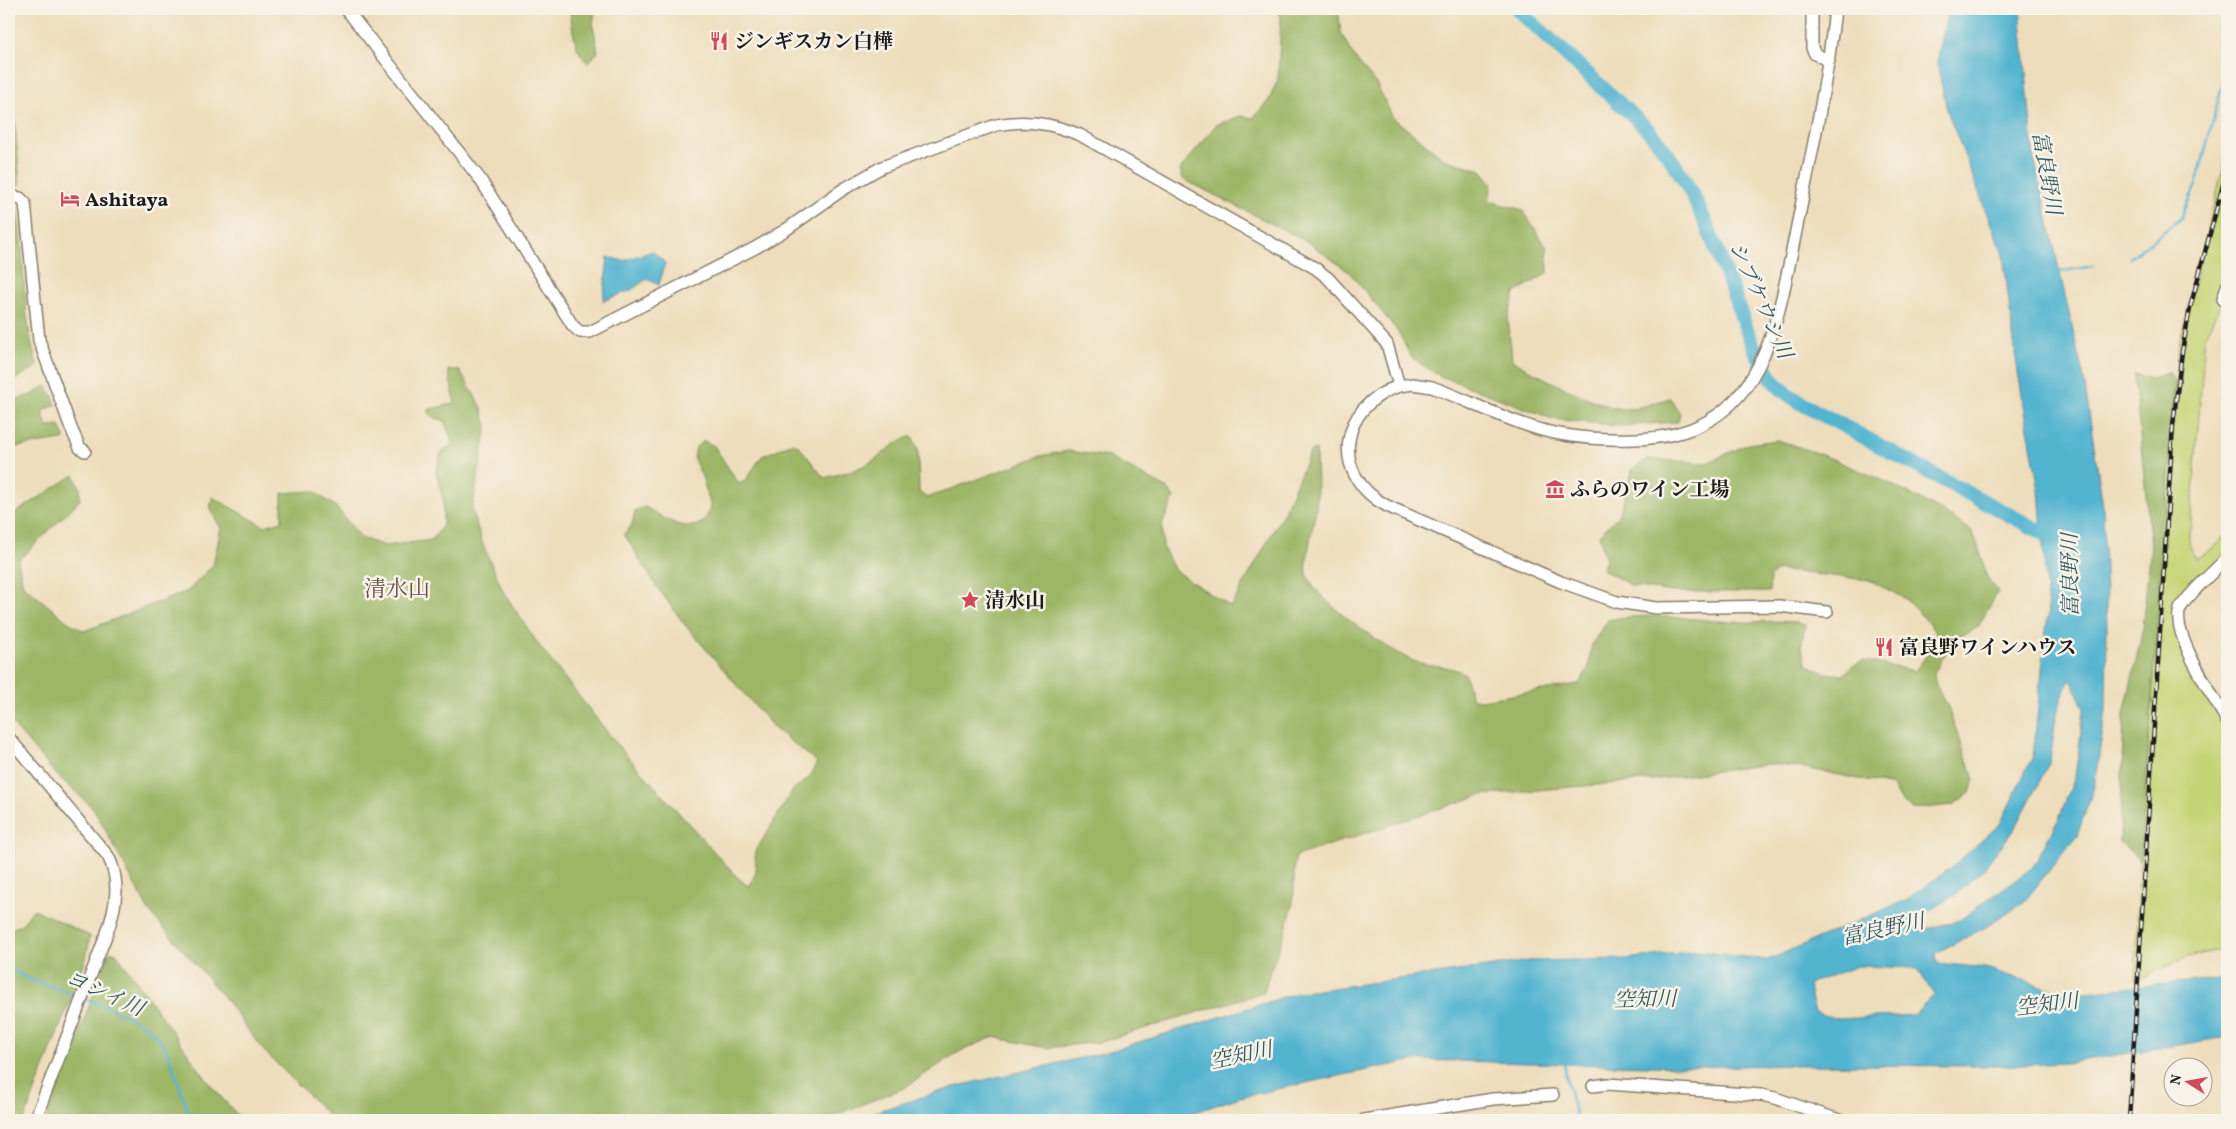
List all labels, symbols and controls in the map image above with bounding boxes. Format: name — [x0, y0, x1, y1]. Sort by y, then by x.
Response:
place label: ジンギスカン白樺 — [734, 29, 893, 57]
restaurant icon: ジンギスカン白樺 — [708, 30, 730, 52]
water label: 富良野川 — [2024, 129, 2067, 219]
place label: Ashitaya — [85, 187, 168, 215]
hotel icon: Ashitaya — [59, 188, 81, 210]
water label: シブケウシ川 — [1721, 237, 1799, 366]
place label: ふらのワイン工場 — [1570, 477, 1729, 505]
museum icon: ふらのワイン工場 — [1544, 478, 1566, 500]
water label: 富良野川 — [2056, 531, 2087, 617]
district label: 清水山 — [364, 575, 430, 606]
place label: 清水山 — [985, 588, 1045, 616]
place icon: 清水山 — [959, 589, 981, 611]
place label: 富良野ワインハウス — [1899, 635, 2076, 663]
restaurant icon: 富良野ワインハウス — [1873, 636, 1895, 658]
water label: 富良野川 — [1839, 907, 1929, 953]
water label: ヨシイ川 — [61, 964, 150, 1025]
water label: 空知川 — [1613, 985, 1679, 1016]
water label: 空知川 — [2014, 987, 2082, 1024]
water label: 空知川 — [1207, 1035, 1277, 1077]
north arrow — [2164, 1056, 2214, 1106]
text: N — [2166, 1073, 2187, 1087]

